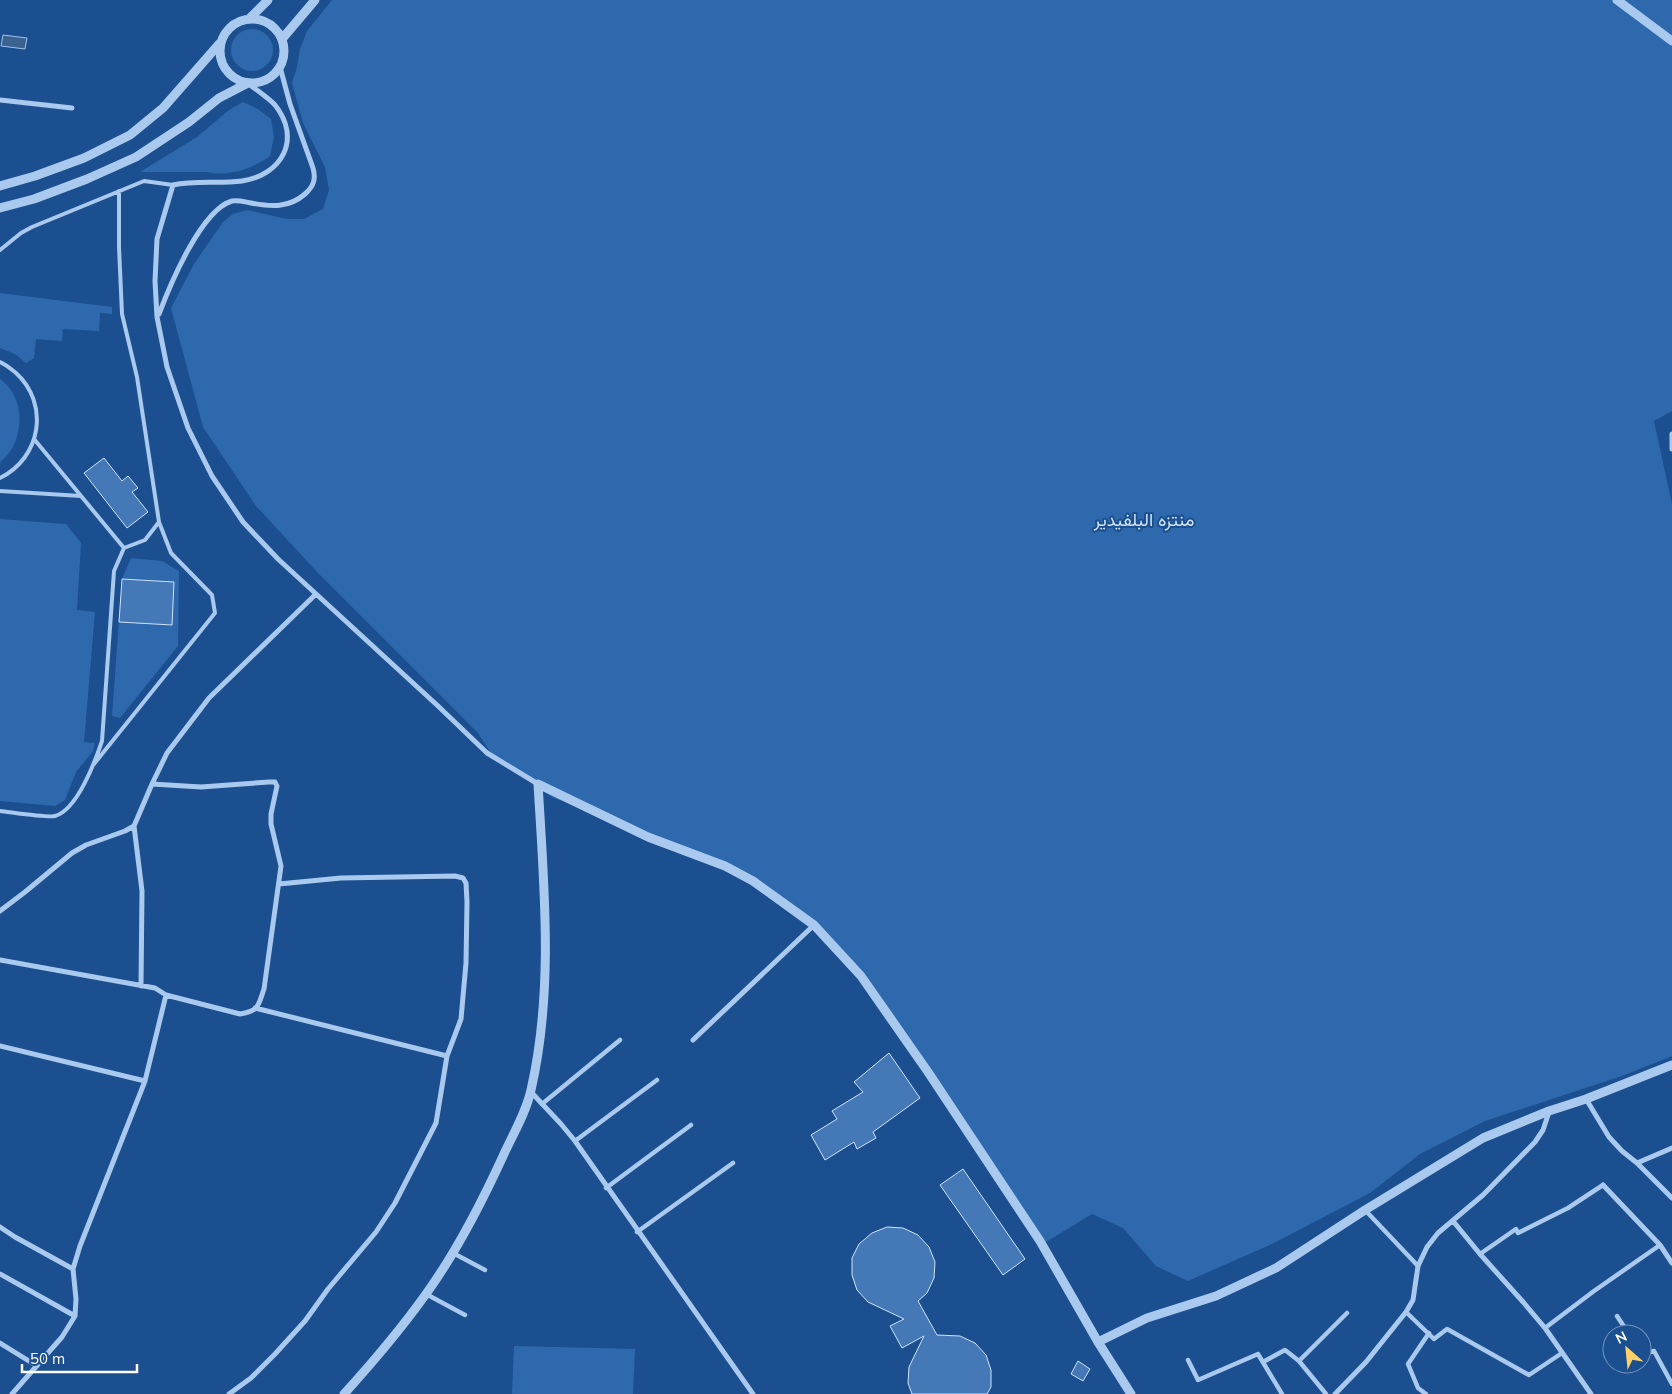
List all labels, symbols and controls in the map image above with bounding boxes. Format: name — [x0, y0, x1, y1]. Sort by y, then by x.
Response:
park label: منتزه البلفيدير — [1093, 508, 1194, 531]
north arrow — [1602, 1324, 1652, 1374]
text: N — [1612, 1327, 1630, 1348]
scale bar — [22, 1342, 138, 1374]
text: 50 m — [30, 1349, 65, 1368]

